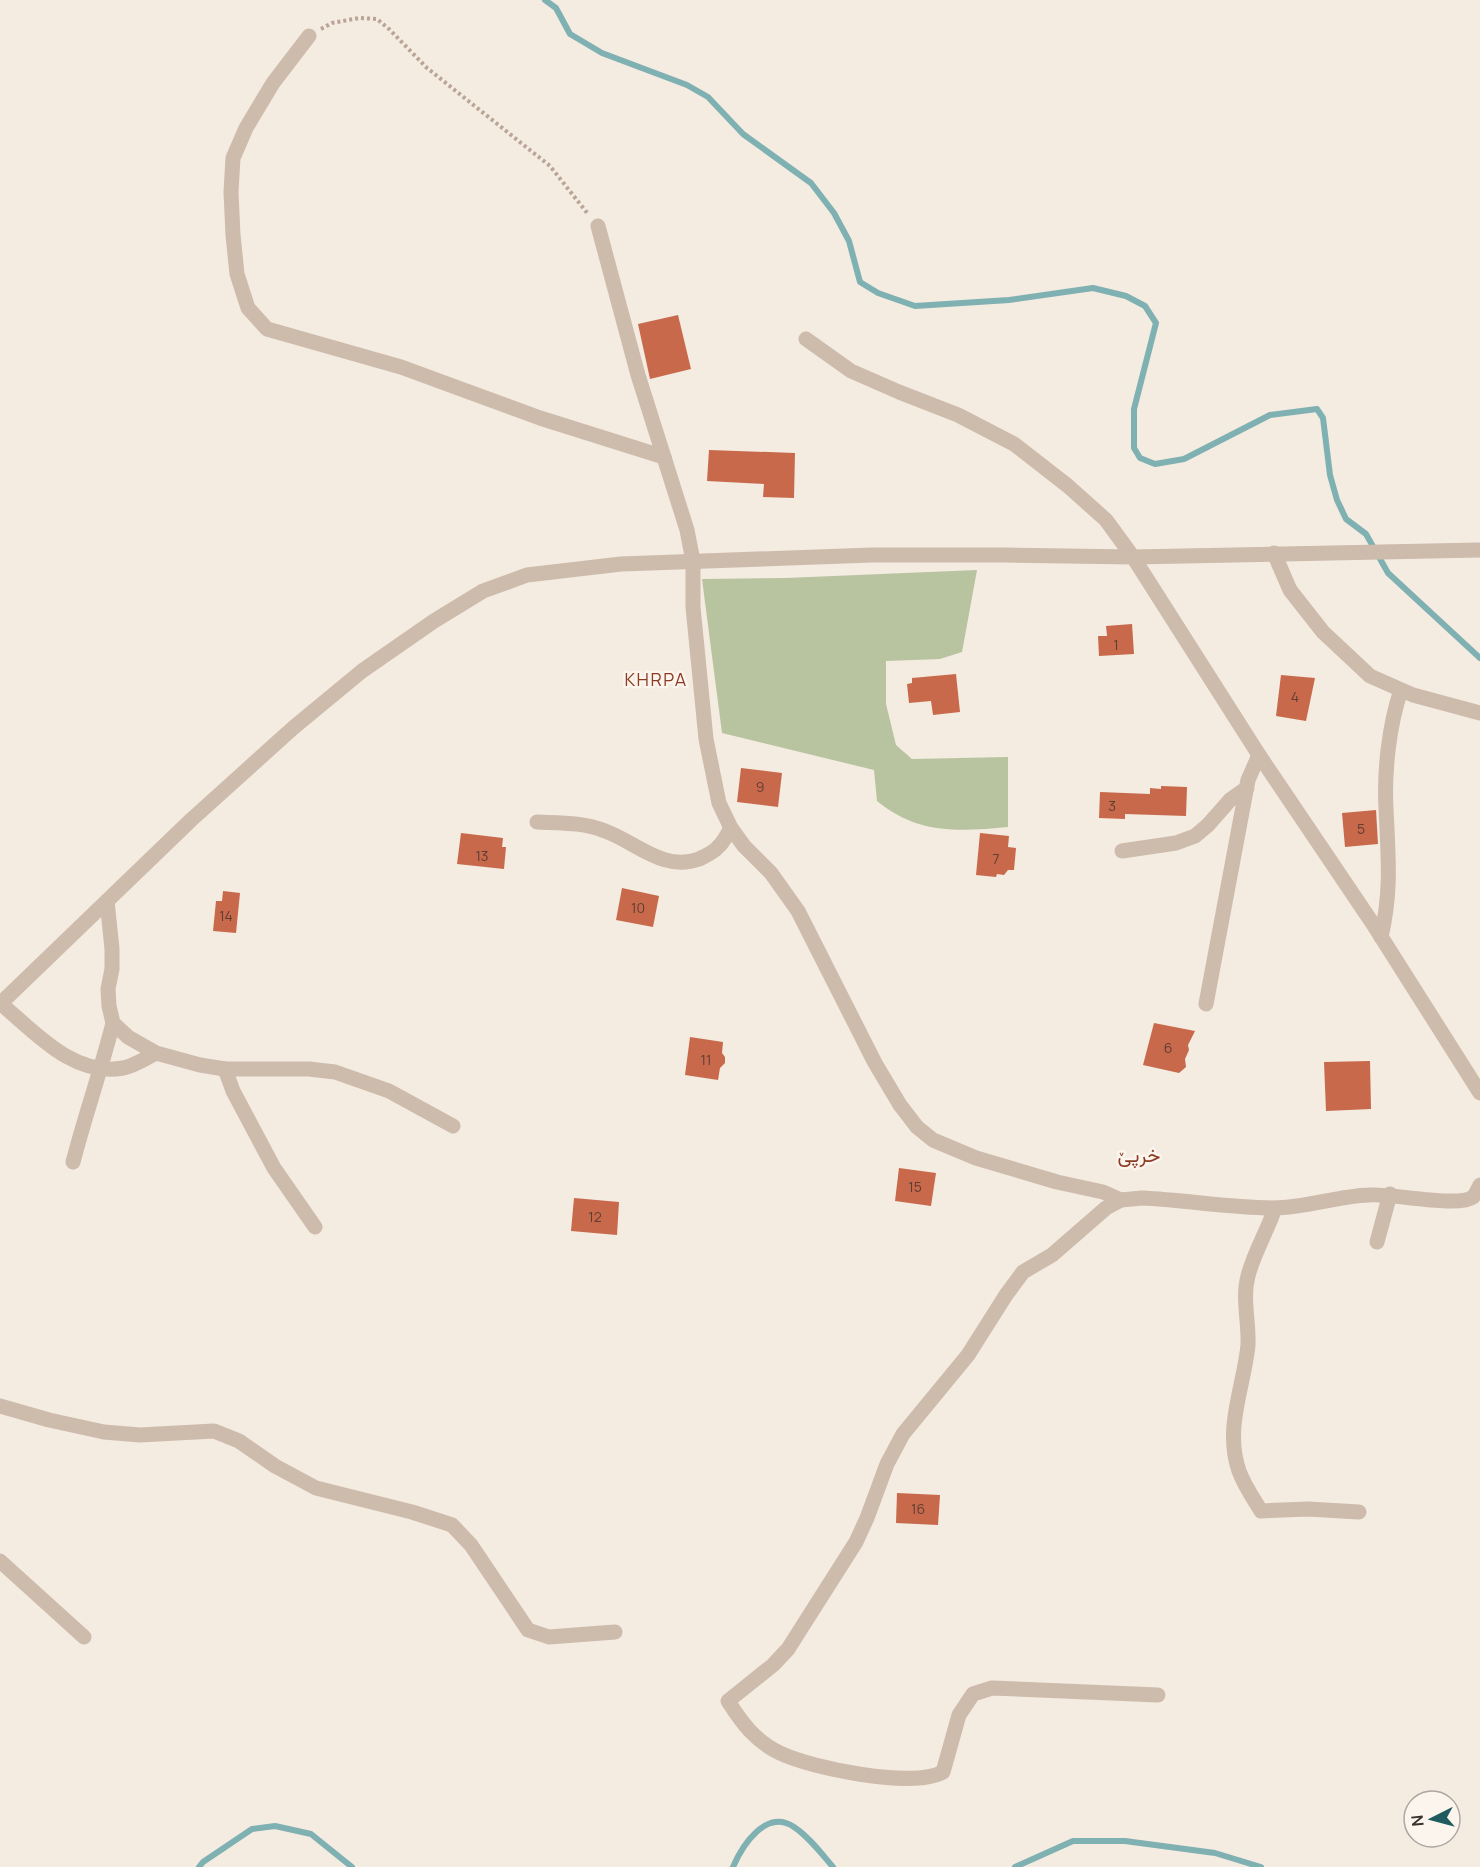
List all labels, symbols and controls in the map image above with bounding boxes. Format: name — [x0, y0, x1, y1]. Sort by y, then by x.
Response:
house number: 1 — [1113, 635, 1119, 654]
district label: KHRPA — [624, 667, 688, 691]
house number: 4 — [1291, 687, 1299, 706]
house number: 9 — [756, 777, 764, 796]
house number: 3 — [1108, 796, 1116, 815]
house number: 5 — [1357, 819, 1365, 838]
house number: 13 — [475, 846, 489, 865]
house number: 7 — [992, 849, 1000, 868]
house number: 10 — [631, 898, 645, 917]
house number: 14 — [219, 906, 233, 925]
house number: 6 — [1164, 1038, 1172, 1057]
house number: 11 — [701, 1050, 711, 1069]
district label: خرپێ — [1117, 1141, 1161, 1169]
house number: 15 — [908, 1177, 922, 1196]
house number: 12 — [588, 1207, 602, 1226]
house number: 16 — [911, 1499, 925, 1518]
north arrow — [1402, 1789, 1462, 1849]
text: N — [1406, 1814, 1429, 1827]

